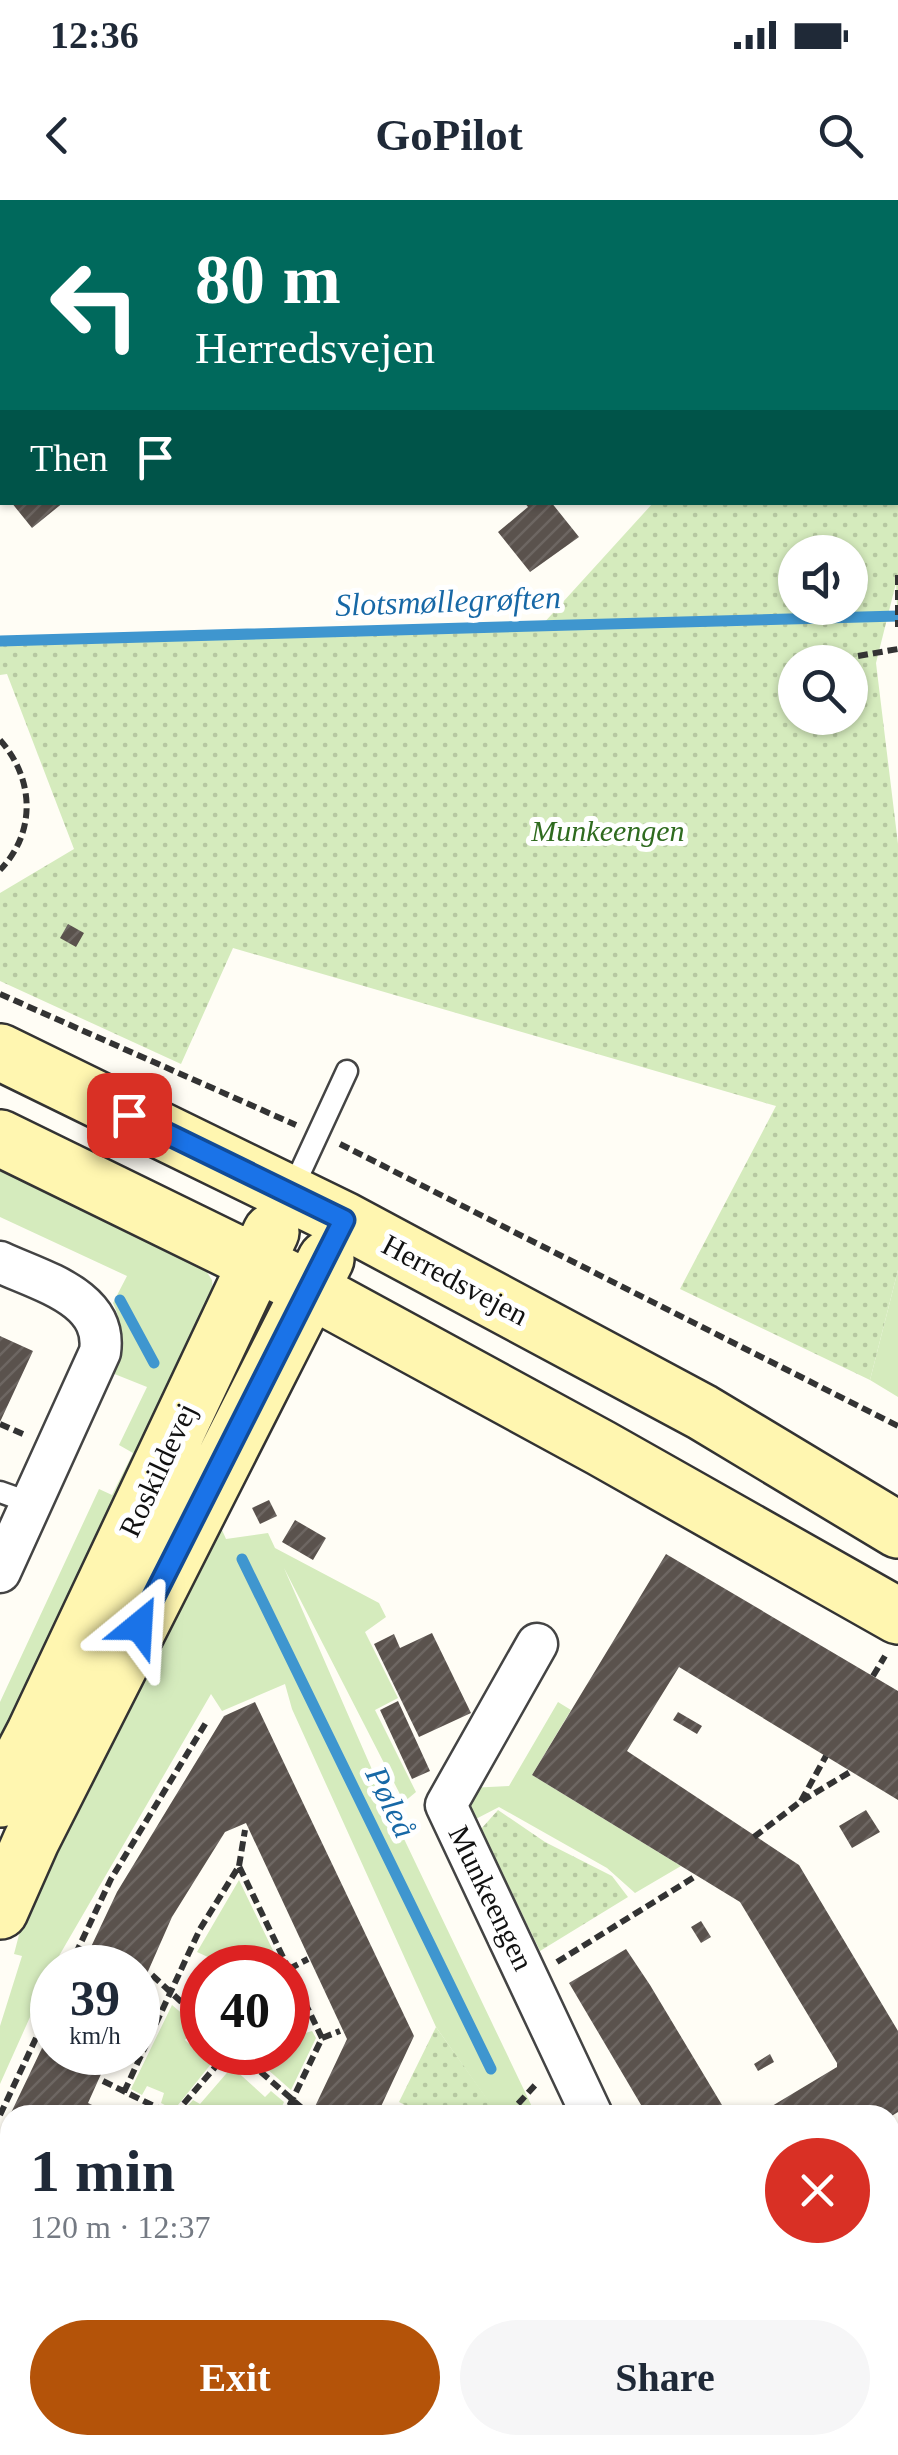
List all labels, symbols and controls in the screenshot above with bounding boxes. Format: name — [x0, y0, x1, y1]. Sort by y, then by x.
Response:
text: 12:36 — [50, 14, 139, 56]
icon: back — [30, 108, 85, 163]
icon: search — [813, 108, 868, 163]
text: GoPilot — [375, 110, 523, 160]
icon: left — [30, 240, 160, 370]
text: 80 m — [195, 241, 341, 318]
text: Herredsvejen — [195, 323, 435, 373]
icon: arrive — [128, 430, 183, 485]
text: Then — [30, 437, 108, 479]
map controls — [778, 535, 868, 735]
button: sound — [778, 535, 868, 625]
water label: Slotsmøllegrøften — [335, 579, 561, 623]
button: search — [778, 645, 868, 735]
park label: Munkeengen — [530, 814, 685, 847]
pin — [87, 1073, 172, 1158]
icon: arrive — [102, 1088, 157, 1143]
street label: Herredsvejen — [377, 1227, 534, 1332]
street label: Roskildevej — [112, 1398, 203, 1542]
position arrow — [87, 1574, 191, 1678]
water label: Pøleå — [358, 1760, 424, 1843]
street label: Munkeengen — [442, 1820, 541, 1975]
speed limit sign: 40 — [180, 1945, 310, 2075]
text: 39 — [70, 1970, 120, 2026]
text: km/h — [69, 2022, 121, 2049]
text: 1 min — [30, 2138, 175, 2204]
button: close — [765, 2138, 870, 2243]
text: 120 m · 12:37 — [30, 2209, 210, 2245]
button: Exit — [30, 2320, 440, 2435]
button: Share — [460, 2320, 870, 2435]

